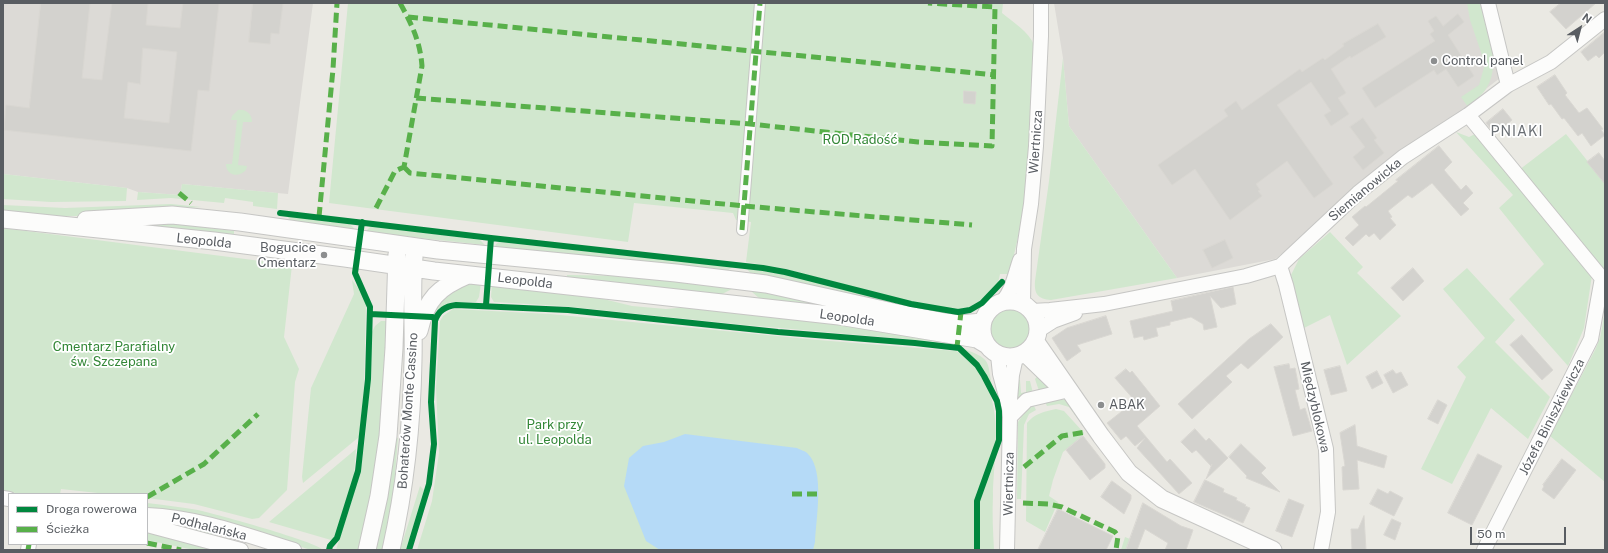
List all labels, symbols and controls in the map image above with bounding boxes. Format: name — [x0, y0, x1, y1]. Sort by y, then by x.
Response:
north arrow — [1560, 8, 1600, 48]
text: N — [1580, 11, 1594, 26]
place label: Control panel — [1442, 53, 1524, 69]
marker: Control panel — [1429, 56, 1439, 66]
street label: Wiertnicza — [1026, 110, 1046, 174]
district label: PNIAKI — [1491, 124, 1543, 140]
park label: ROD Radość — [823, 132, 897, 148]
street label: Siemianowicka — [1325, 155, 1405, 225]
street label: Leopolda — [176, 230, 232, 252]
place label: Bogucice Cmentarz — [258, 240, 316, 271]
marker: Bogucice Cmentarz — [319, 250, 329, 260]
street label: Leopolda — [496, 270, 554, 292]
street label: Leopolda — [818, 306, 876, 330]
street label: Bohaterów Monte Cassino — [395, 332, 421, 490]
park label: Cmentarz Parafialny św. Szczepana — [53, 339, 175, 370]
street label: Józefa Biniszkiewicza — [1516, 356, 1588, 478]
street label: Międzyblokowa — [1297, 360, 1333, 454]
place label: ABAK — [1109, 397, 1145, 413]
marker: ABAK — [1096, 400, 1106, 410]
park label: Park przy ul. Leopolda — [518, 417, 592, 448]
street label: Wiertnicza — [1001, 452, 1017, 516]
legend — [8, 493, 148, 545]
text: Droga rowerowa — [46, 502, 137, 516]
street label: Podhalańska — [170, 510, 248, 544]
scale bar — [1472, 519, 1568, 545]
text: Ścieżka — [46, 522, 89, 536]
text: 50 m — [1477, 527, 1505, 541]

